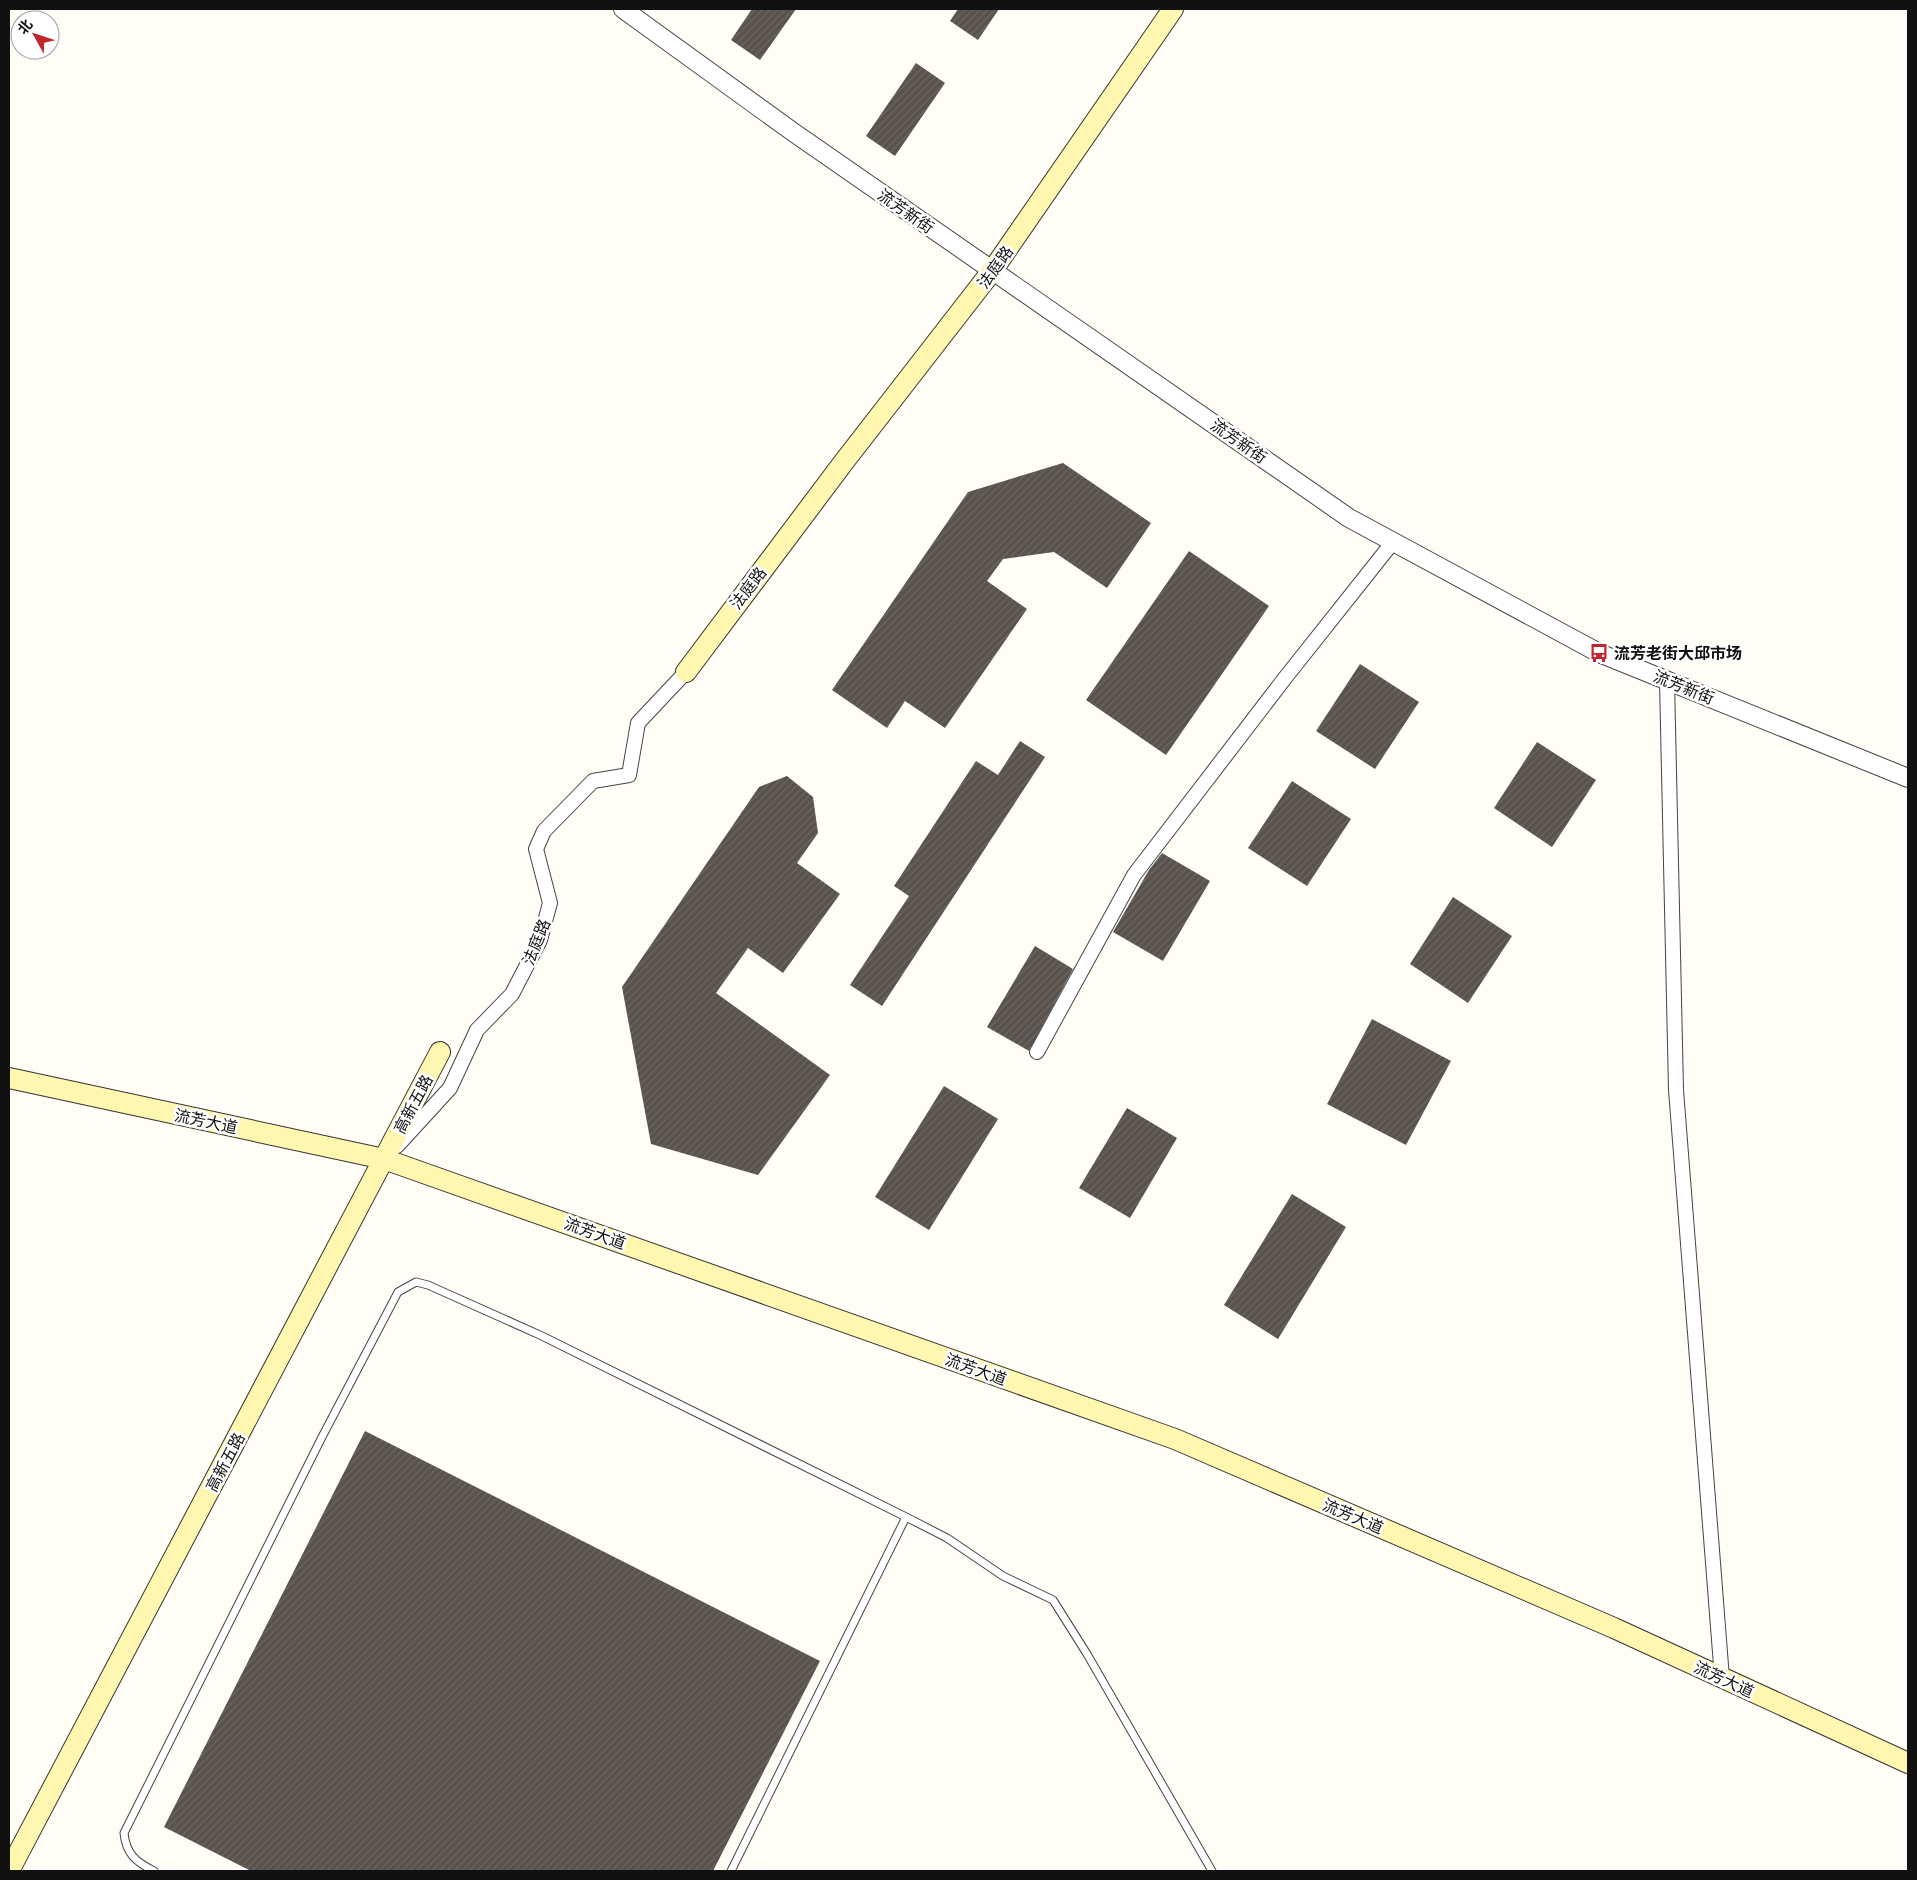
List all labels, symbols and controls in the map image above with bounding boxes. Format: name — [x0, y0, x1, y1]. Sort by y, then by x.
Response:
north arrow — [10, 10, 60, 60]
text: 北 — [14, 15, 36, 38]
street label: 流芳新街 — [874, 184, 938, 238]
street label: 法庭路 — [973, 242, 1017, 292]
street label: 流芳新街 — [1207, 414, 1271, 468]
street label: 法庭路 — [726, 563, 770, 613]
bus stop icon: 流芳老街大邱市场 — [1588, 642, 1610, 664]
place label: 流芳老街大邱市场 — [1614, 643, 1742, 663]
street label: 流芳新街 — [1651, 666, 1717, 708]
street label: 法庭路 — [518, 916, 554, 968]
street label: 高新五路 — [389, 1071, 437, 1137]
street label: 流芳大道 — [173, 1105, 239, 1137]
street label: 流芳大道 — [562, 1213, 628, 1253]
street label: 流芳大道 — [943, 1349, 1009, 1389]
street label: 高新五路 — [201, 1429, 249, 1495]
street label: 流芳大道 — [1320, 1494, 1386, 1538]
street label: 流芳大道 — [1691, 1656, 1757, 1702]

